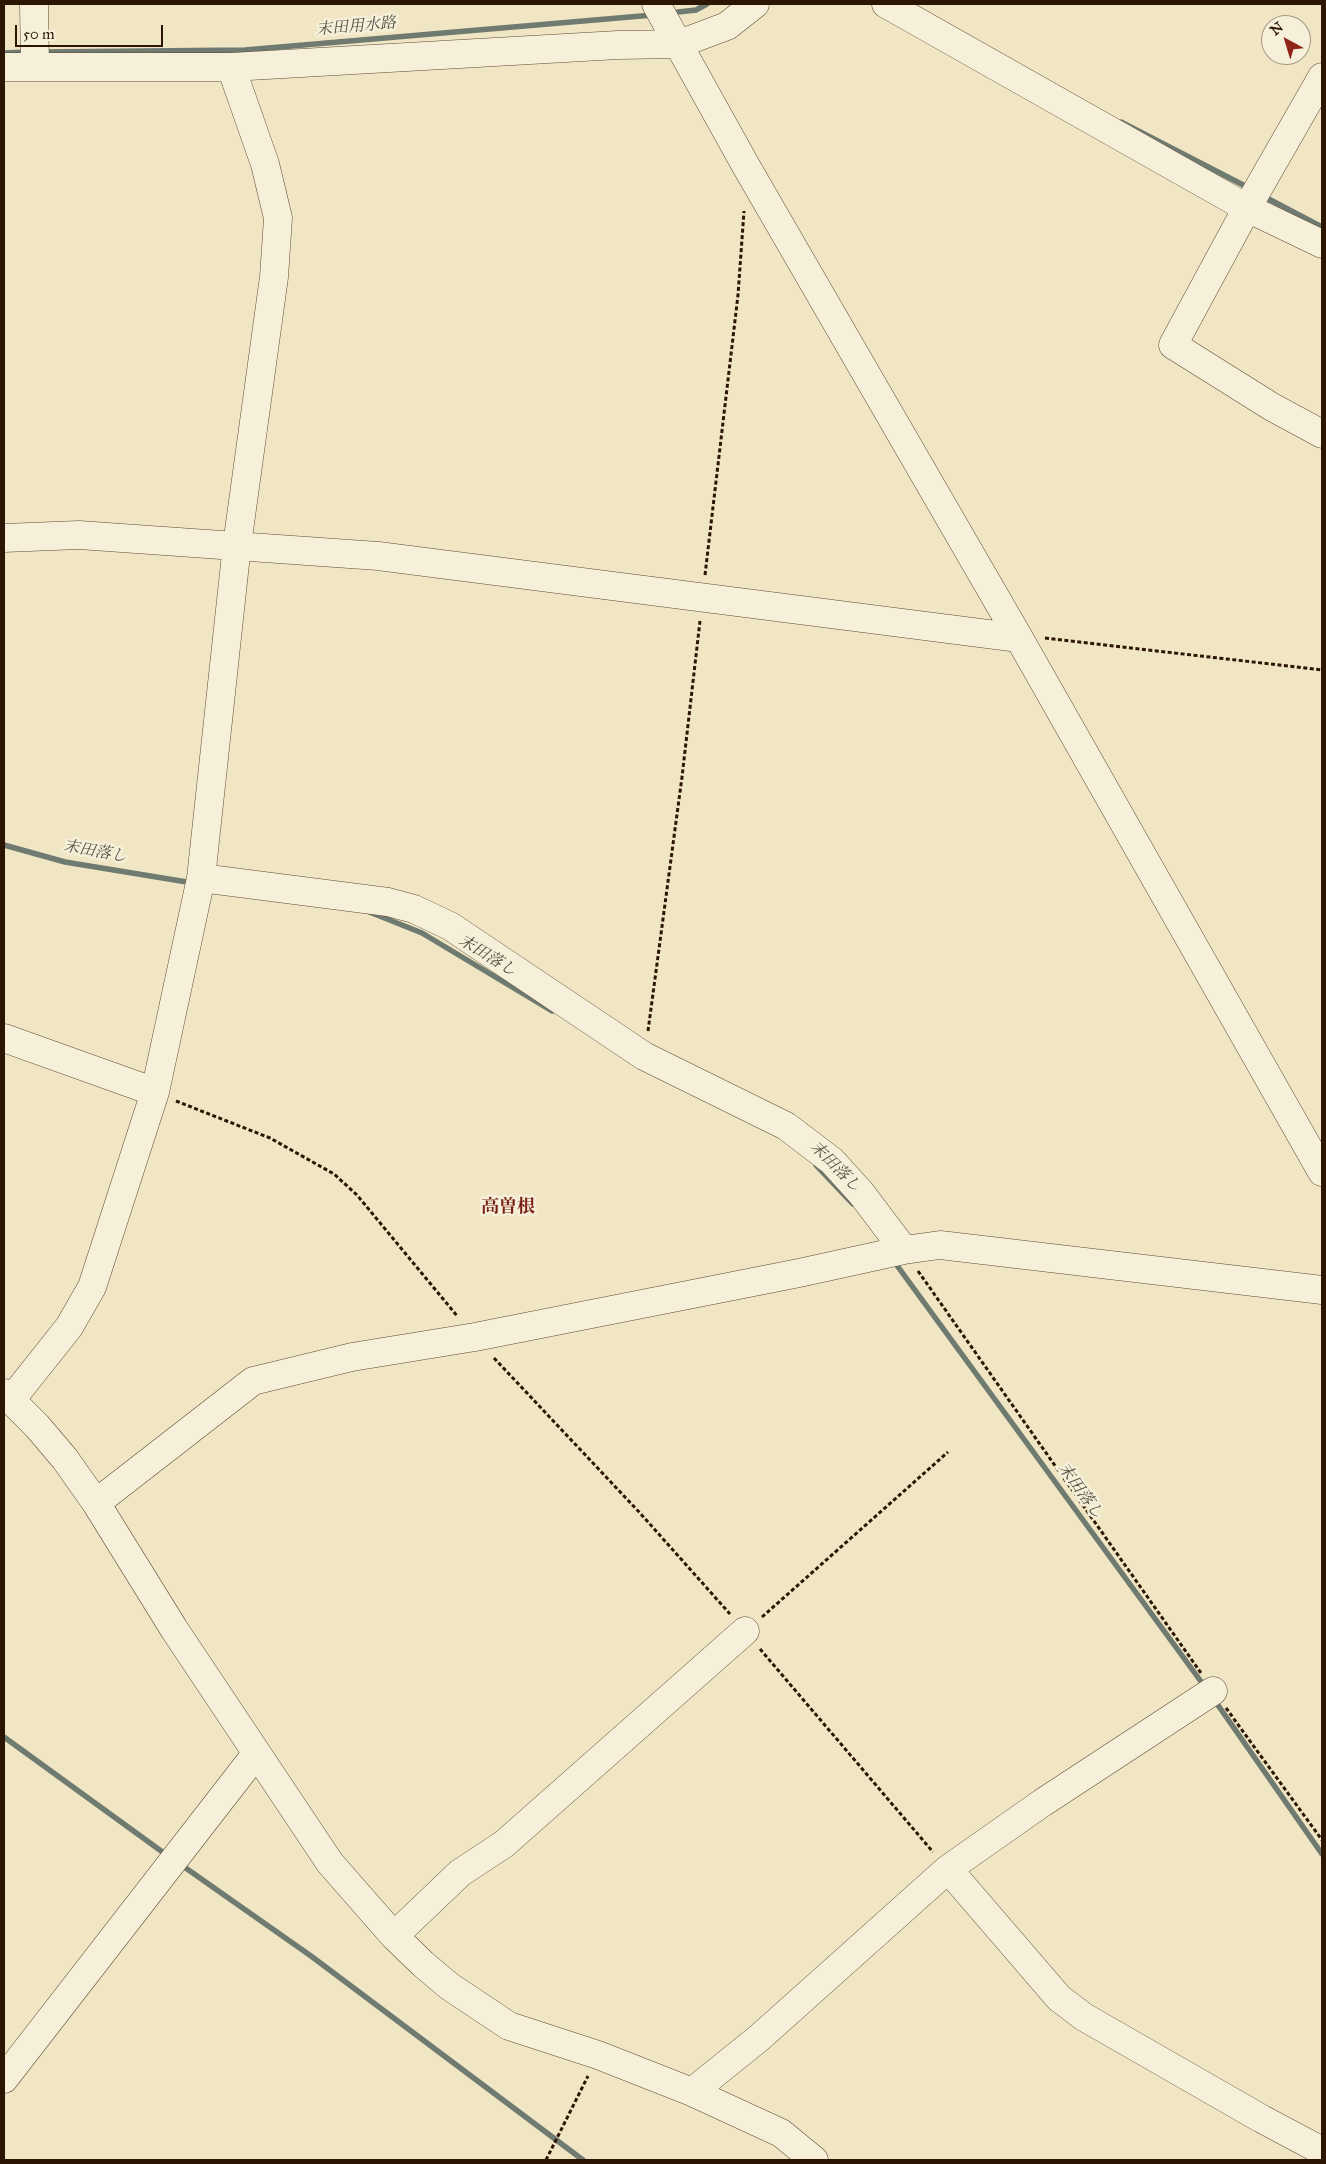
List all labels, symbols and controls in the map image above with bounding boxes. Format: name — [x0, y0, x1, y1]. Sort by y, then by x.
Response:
water label: 末田用水路 — [315, 14, 397, 40]
scale bar — [18, 15, 165, 47]
north arrow — [1261, 15, 1311, 65]
text: N — [1267, 18, 1287, 39]
text: 50 m — [23, 25, 55, 43]
water label: 末田落し — [62, 837, 128, 867]
water label: 末田落し — [455, 931, 519, 981]
water label: 末田落し — [806, 1138, 864, 1196]
district label: 高曽根 — [481, 1197, 535, 1219]
water label: 末田落し — [1053, 1459, 1107, 1523]

